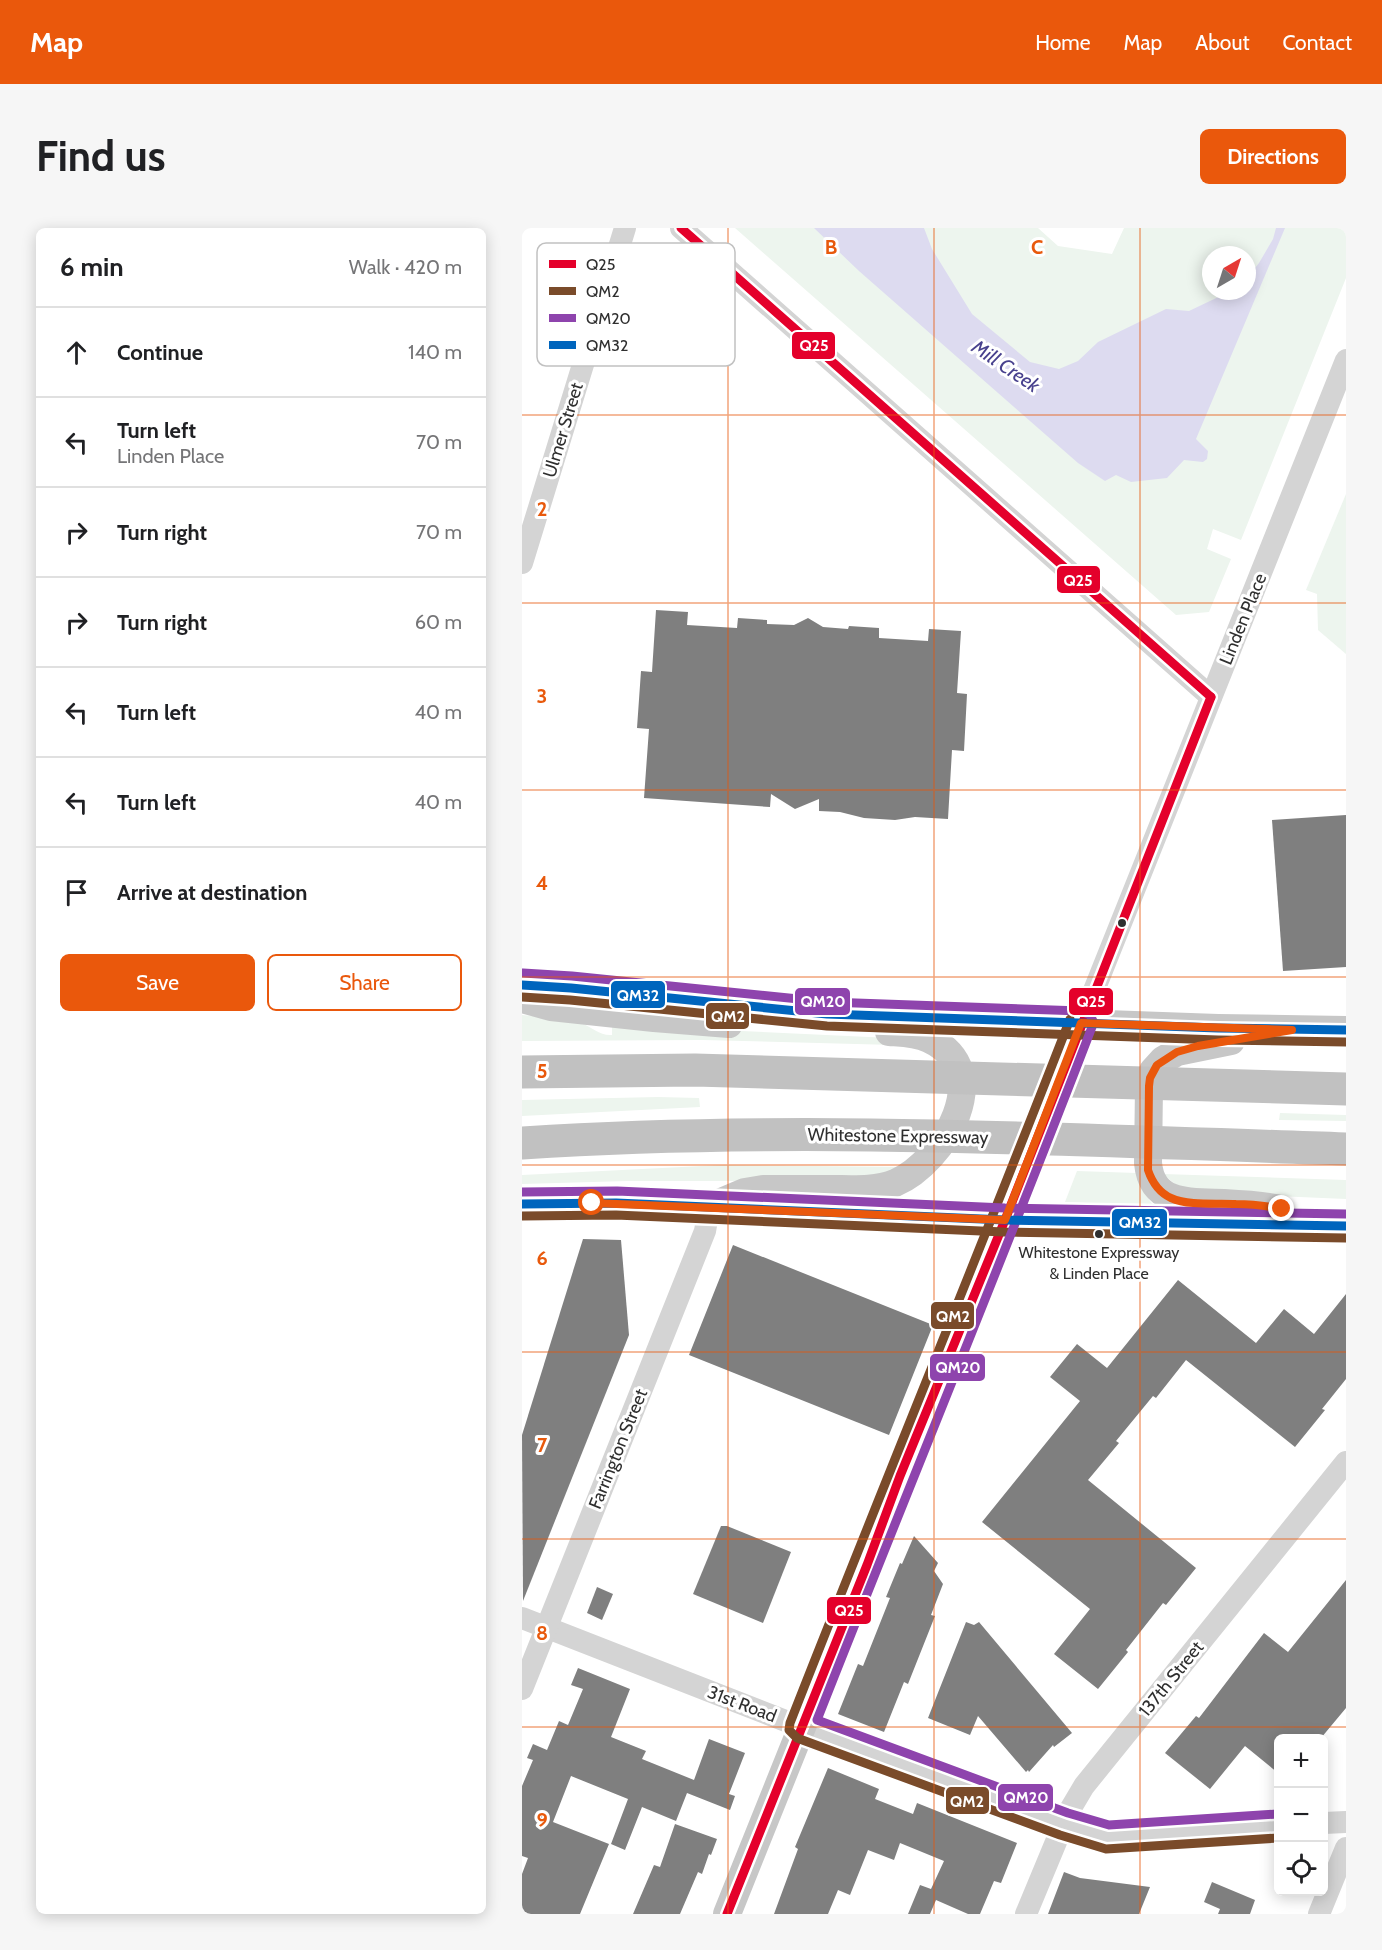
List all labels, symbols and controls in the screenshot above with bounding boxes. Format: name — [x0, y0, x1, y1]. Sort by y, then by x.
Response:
text: Map — [30, 25, 83, 59]
text: Home — [1035, 30, 1091, 55]
text: Map — [1124, 30, 1162, 55]
text: About — [1195, 30, 1249, 55]
text: Contact — [1282, 30, 1352, 55]
button: Directions — [1200, 129, 1346, 184]
text: Find us — [36, 130, 165, 182]
text: B — [825, 235, 837, 259]
text: C — [1031, 235, 1043, 259]
legend — [537, 243, 735, 366]
north arrow — [1202, 246, 1256, 300]
text: 6 min — [60, 251, 124, 283]
text: Walk · 420 m — [349, 255, 462, 279]
text: Q25 — [586, 255, 615, 274]
text: QM2 — [586, 282, 620, 301]
text: QM20 — [586, 309, 631, 328]
line badge: Q25 — [791, 331, 836, 360]
water label: Mill Creek — [967, 334, 1046, 398]
icon: ahead — [60, 336, 93, 369]
text: QM32 — [586, 336, 628, 355]
text: Q25 — [799, 336, 829, 355]
text: Continue — [117, 339, 203, 366]
text: 140 m — [408, 340, 462, 364]
street label: Ulmer Street — [538, 380, 588, 480]
text: Turn left — [117, 417, 196, 444]
icon: left — [60, 426, 93, 459]
text: 70 m — [416, 430, 462, 454]
text: Linden Place — [117, 444, 224, 468]
text: 2 — [537, 497, 547, 521]
icon: right — [60, 516, 93, 549]
text: Turn right — [117, 519, 207, 546]
text: 70 m — [416, 520, 462, 544]
line badge: Q25 — [1056, 565, 1101, 594]
street label: Linden Place — [1215, 570, 1271, 668]
text: Q25 — [1063, 571, 1093, 590]
icon: right — [60, 606, 93, 639]
text: Turn right — [117, 609, 207, 636]
text: 60 m — [415, 610, 462, 634]
text: 3 — [537, 684, 547, 708]
icon: left — [60, 696, 93, 729]
text: Turn left — [117, 699, 196, 726]
text: 40 m — [414, 700, 462, 724]
icon: left — [60, 786, 93, 819]
text: Turn left — [117, 789, 196, 816]
text: 40 m — [414, 790, 462, 814]
text: 4 — [536, 871, 548, 895]
icon: arrive — [60, 876, 93, 909]
text: Arrive at destination — [117, 879, 307, 906]
unlabelled marker — [1116, 917, 1128, 929]
button: Save — [60, 954, 255, 1011]
button: Share — [267, 954, 462, 1011]
line badge: QM32 — [610, 980, 666, 1009]
text: QM32 — [617, 986, 659, 1005]
line badge: QM20 — [794, 987, 851, 1016]
line badge: Q25 — [1068, 987, 1114, 1016]
text: QM20 — [800, 992, 846, 1011]
text: Q25 — [1076, 992, 1106, 1011]
line badge: QM2 — [705, 1002, 750, 1030]
text: QM2 — [711, 1007, 745, 1026]
text: 5 — [537, 1059, 547, 1083]
street label: Whitestone Expressway — [807, 1123, 989, 1149]
route start — [578, 1189, 604, 1215]
route end — [1268, 1195, 1294, 1221]
line badge: QM32 — [1111, 1208, 1168, 1237]
text: QM32 — [1119, 1213, 1161, 1232]
marker: Whitestone Expressway & Linden Place — [1093, 1228, 1105, 1240]
place label: Whitestone Expressway & Linden Place — [1019, 1243, 1179, 1283]
text: 6 — [536, 1246, 548, 1270]
line badge: QM2 — [930, 1301, 975, 1330]
text: QM2 — [936, 1307, 970, 1326]
line badge: QM20 — [929, 1353, 986, 1382]
text: QM20 — [935, 1358, 981, 1377]
street label: Farrington Street — [584, 1386, 652, 1512]
text: 7 — [537, 1433, 548, 1457]
line badge: Q25 — [826, 1596, 872, 1625]
text: Q25 — [834, 1601, 864, 1620]
text: 8 — [536, 1621, 548, 1645]
street label: 137th Street — [1134, 1637, 1208, 1721]
street label: 31st Road — [704, 1681, 780, 1727]
map controls — [1274, 1734, 1328, 1896]
button: + — [1274, 1734, 1328, 1788]
line badge: QM20 — [997, 1783, 1054, 1812]
line badge: QM2 — [945, 1786, 990, 1815]
text: QM20 — [1003, 1788, 1049, 1807]
button: − — [1274, 1788, 1328, 1842]
text: QM2 — [950, 1792, 984, 1811]
text: 9 — [536, 1808, 548, 1832]
button: locate — [1274, 1842, 1328, 1896]

